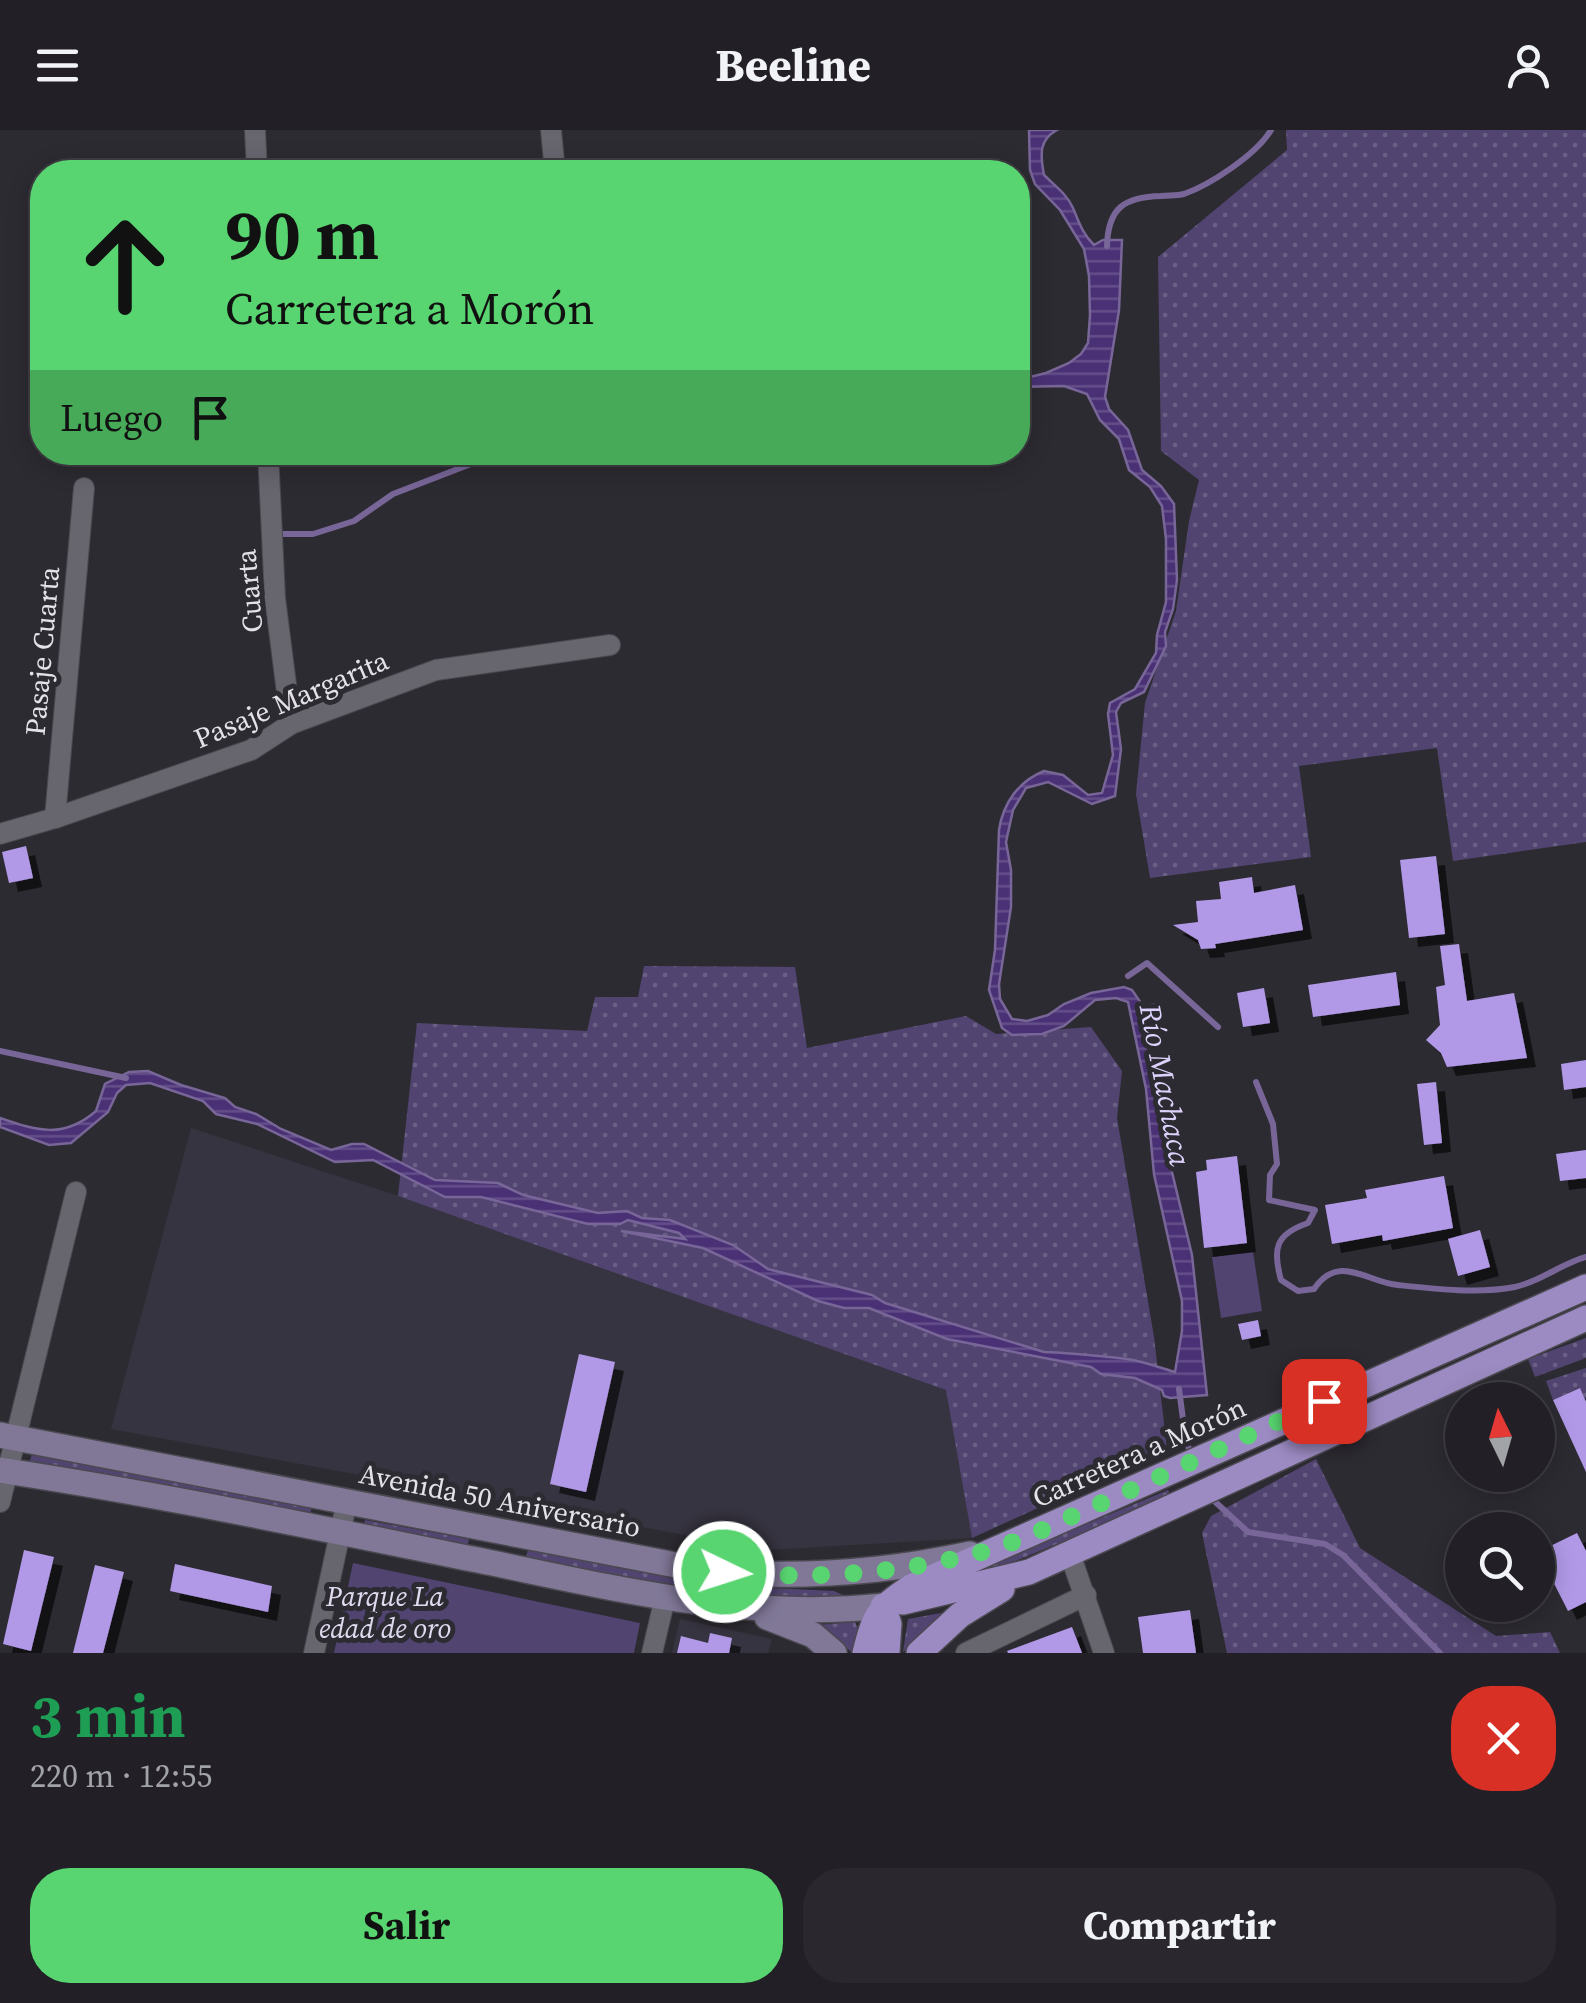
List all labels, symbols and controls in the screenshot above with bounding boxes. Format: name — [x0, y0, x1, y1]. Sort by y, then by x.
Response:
text: Beeline — [715, 34, 871, 96]
icon: menu — [30, 38, 85, 93]
icon: person — [1501, 38, 1556, 93]
text: 90 m — [225, 186, 379, 282]
icon: ahead — [60, 200, 190, 330]
text: Carretera a Morón — [225, 277, 595, 339]
icon: arrive — [183, 390, 238, 445]
text: Luego — [60, 392, 163, 444]
street label: Cuarta — [226, 547, 272, 634]
street label: Pasaje Cuarta — [16, 564, 68, 737]
street label: Pasaje Margarita — [188, 641, 395, 757]
water label: Río Machaca — [1130, 999, 1201, 1170]
pin — [1282, 1359, 1367, 1444]
icon: arrive — [1297, 1374, 1352, 1429]
north arrow — [1445, 1382, 1555, 1492]
map controls — [1445, 1382, 1555, 1622]
street label: Carretera a Morón — [1026, 1388, 1252, 1516]
street label: Avenida 50 Aniversario — [356, 1454, 644, 1546]
button: search — [1445, 1512, 1555, 1622]
position arrow — [672, 1520, 776, 1624]
park label: Parque La edad de oro — [319, 1577, 451, 1647]
text: 3 min — [30, 1675, 186, 1757]
button: close — [1451, 1686, 1556, 1791]
text: 220 m · 12:55 — [30, 1754, 212, 1798]
button: Salir — [30, 1868, 783, 1983]
button: Compartir — [803, 1868, 1556, 1983]

